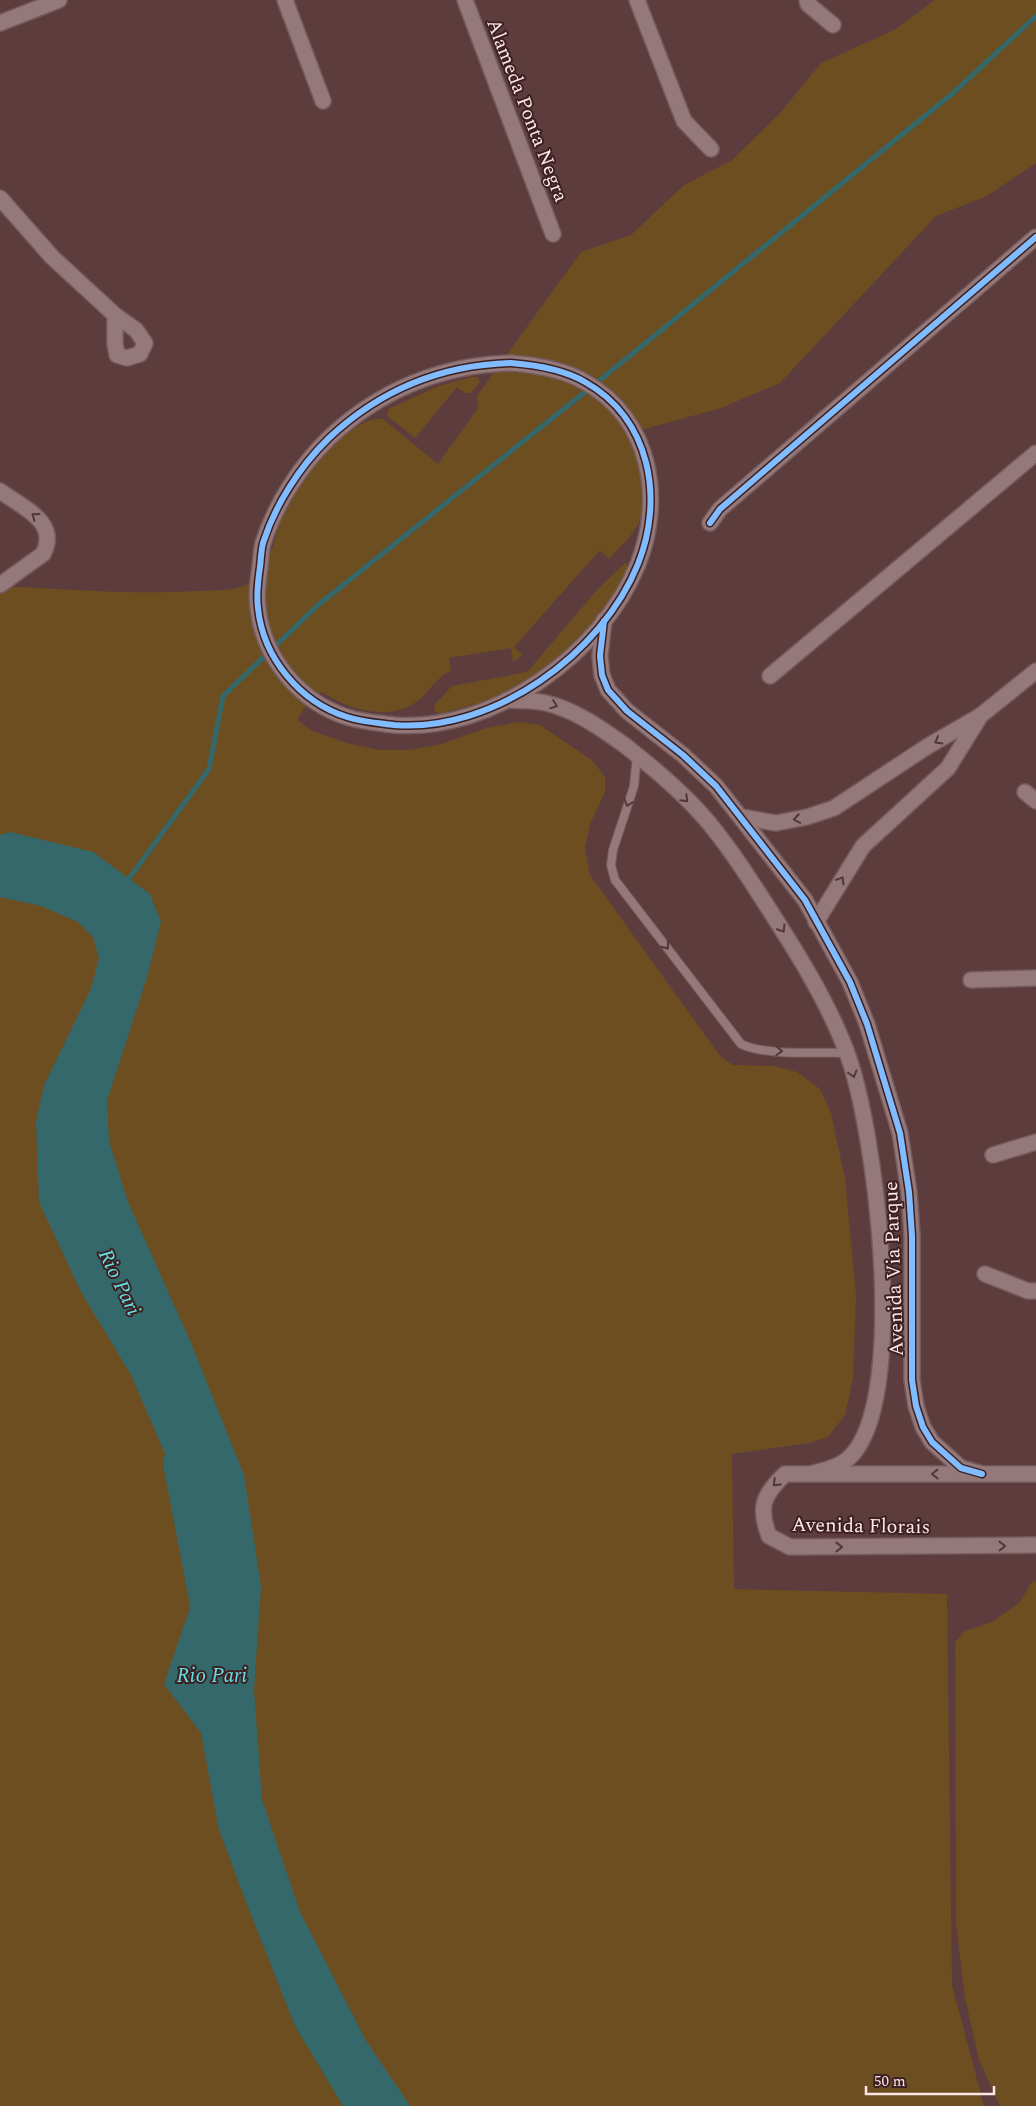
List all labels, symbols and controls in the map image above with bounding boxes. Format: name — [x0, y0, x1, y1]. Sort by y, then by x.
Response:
street label: Alameda Ponta Negra — [478, 14, 576, 207]
one-way arrow — [32, 514, 41, 522]
one-way arrow — [549, 699, 557, 709]
one-way arrow — [934, 734, 943, 744]
one-way arrow — [679, 793, 688, 802]
one-way arrow — [624, 798, 634, 807]
one-way arrow — [792, 813, 801, 823]
one-way arrow — [834, 876, 844, 885]
one-way arrow — [775, 923, 785, 932]
one-way arrow — [660, 940, 669, 949]
one-way arrow — [775, 1045, 783, 1056]
one-way arrow — [847, 1069, 857, 1077]
street label: Avenida Via Parque — [876, 1181, 912, 1357]
water label: Rio Pari — [89, 1244, 149, 1321]
one-way arrow — [931, 1469, 938, 1479]
one-way arrow — [773, 1477, 782, 1486]
street label: Avenida Florais — [791, 1510, 931, 1542]
one-way arrow — [998, 1541, 1006, 1551]
one-way arrow — [836, 1542, 843, 1552]
water label: Rio Pari — [177, 1660, 247, 1692]
scale bar — [866, 2064, 994, 2096]
text: 50 m — [874, 2070, 906, 2093]

